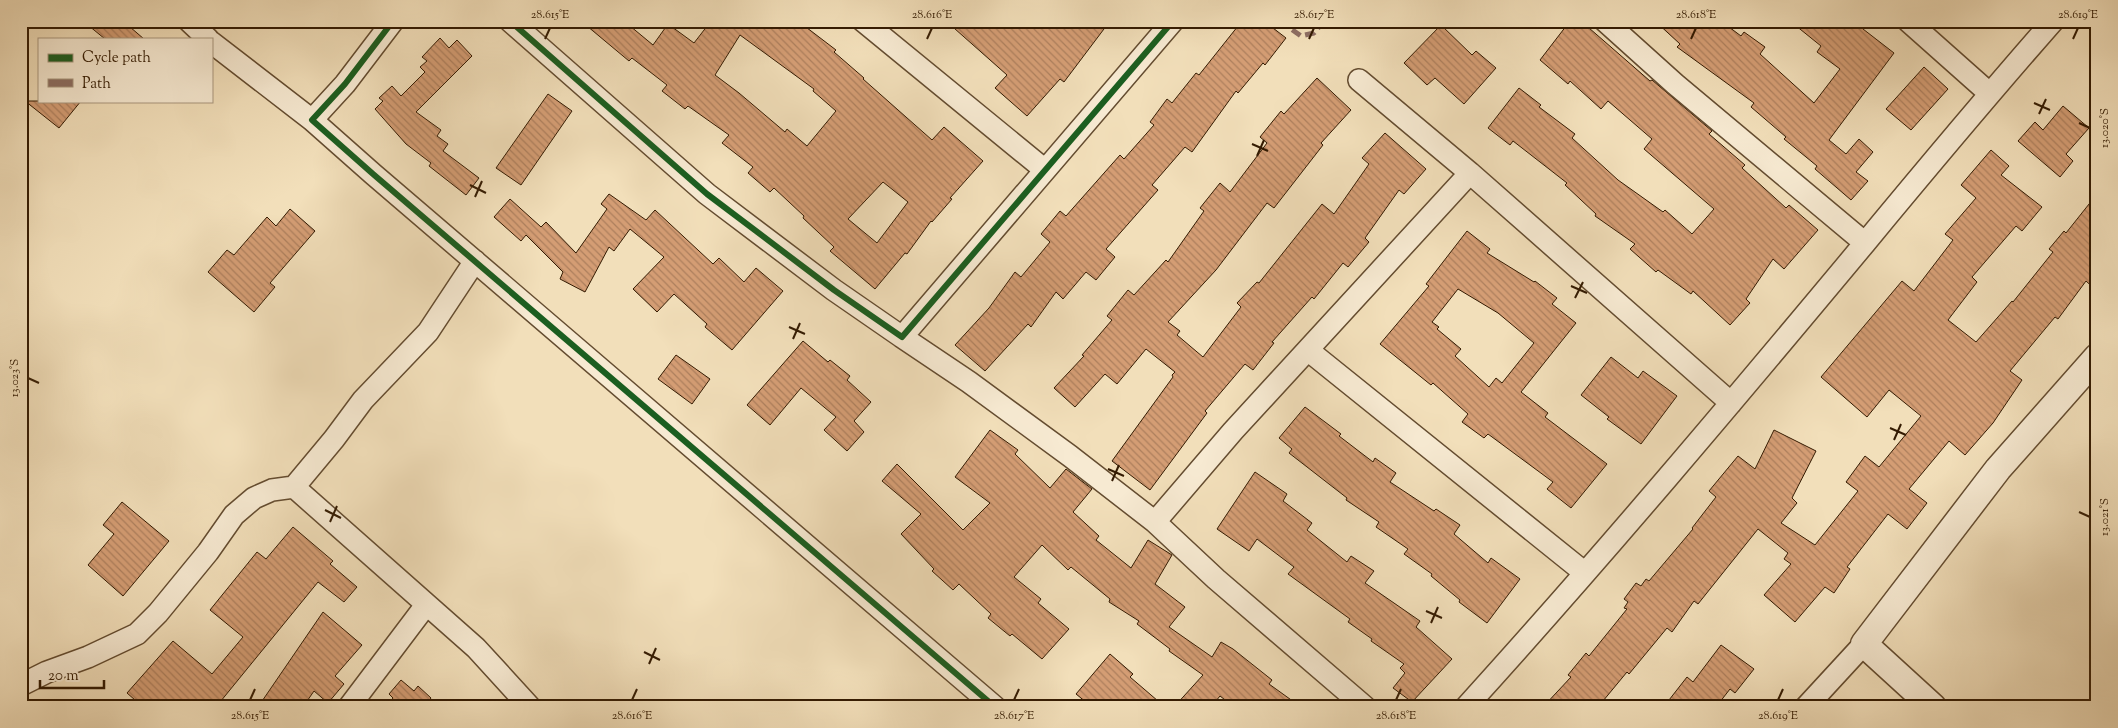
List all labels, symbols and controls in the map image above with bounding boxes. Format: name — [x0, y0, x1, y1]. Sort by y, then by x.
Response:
text: 28.615°E — [531, 6, 570, 24]
text: 28.616°E — [912, 6, 953, 24]
text: 28.617°E — [1294, 6, 1335, 24]
text: 28.618°E — [1676, 6, 1717, 24]
text: 28.619°E — [2058, 6, 2099, 24]
legend — [38, 38, 212, 102]
text: Cycle path — [82, 48, 151, 69]
text: Path — [82, 74, 111, 95]
text: 13.020°S — [2096, 108, 2114, 148]
text: 13.023°S — [6, 359, 24, 397]
text: 13.021°S — [2096, 498, 2114, 536]
scale bar — [40, 658, 104, 690]
text: 20 m — [48, 666, 79, 687]
text: 28.615°E — [231, 707, 270, 725]
text: 28.616°E — [612, 707, 653, 725]
text: 28.617°E — [994, 707, 1035, 725]
text: 28.618°E — [1376, 707, 1417, 725]
text: 28.619°E — [1758, 707, 1799, 725]

